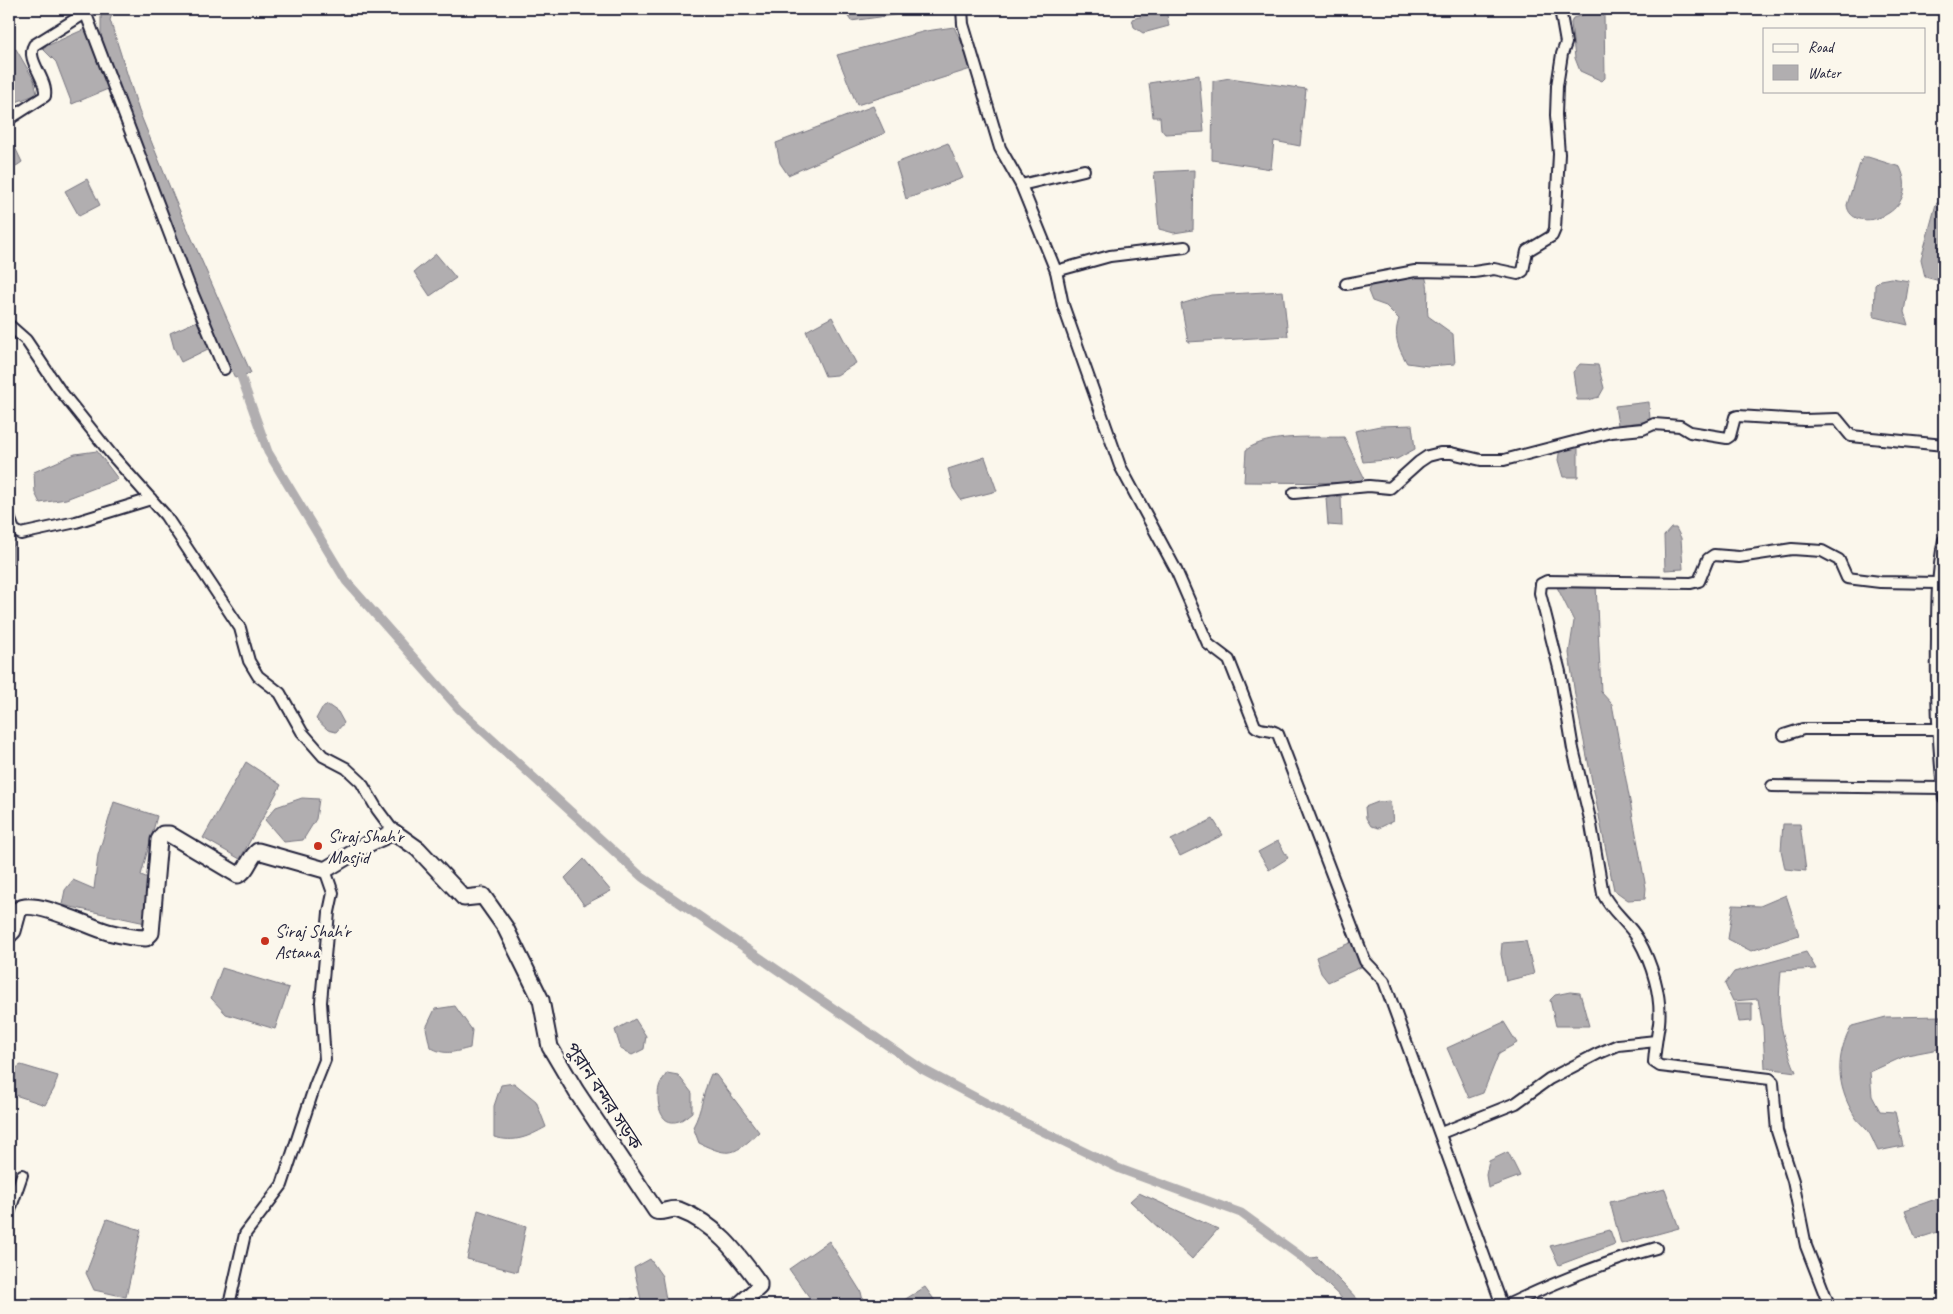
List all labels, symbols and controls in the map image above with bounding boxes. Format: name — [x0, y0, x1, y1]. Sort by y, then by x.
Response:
legend — [1763, 28, 1926, 92]
text: Road — [1808, 38, 1835, 57]
text: Water — [1808, 64, 1842, 83]
place label: Siraj Shah'r Masjid — [328, 825, 406, 868]
marker: Siraj Shah'r Masjid — [312, 840, 324, 852]
place label: Siraj Shah'r Astana — [275, 920, 353, 963]
marker: Siraj Shah'r Astana — [259, 935, 271, 947]
street label: পুরান বন্দর সড়ক — [561, 1038, 647, 1154]

